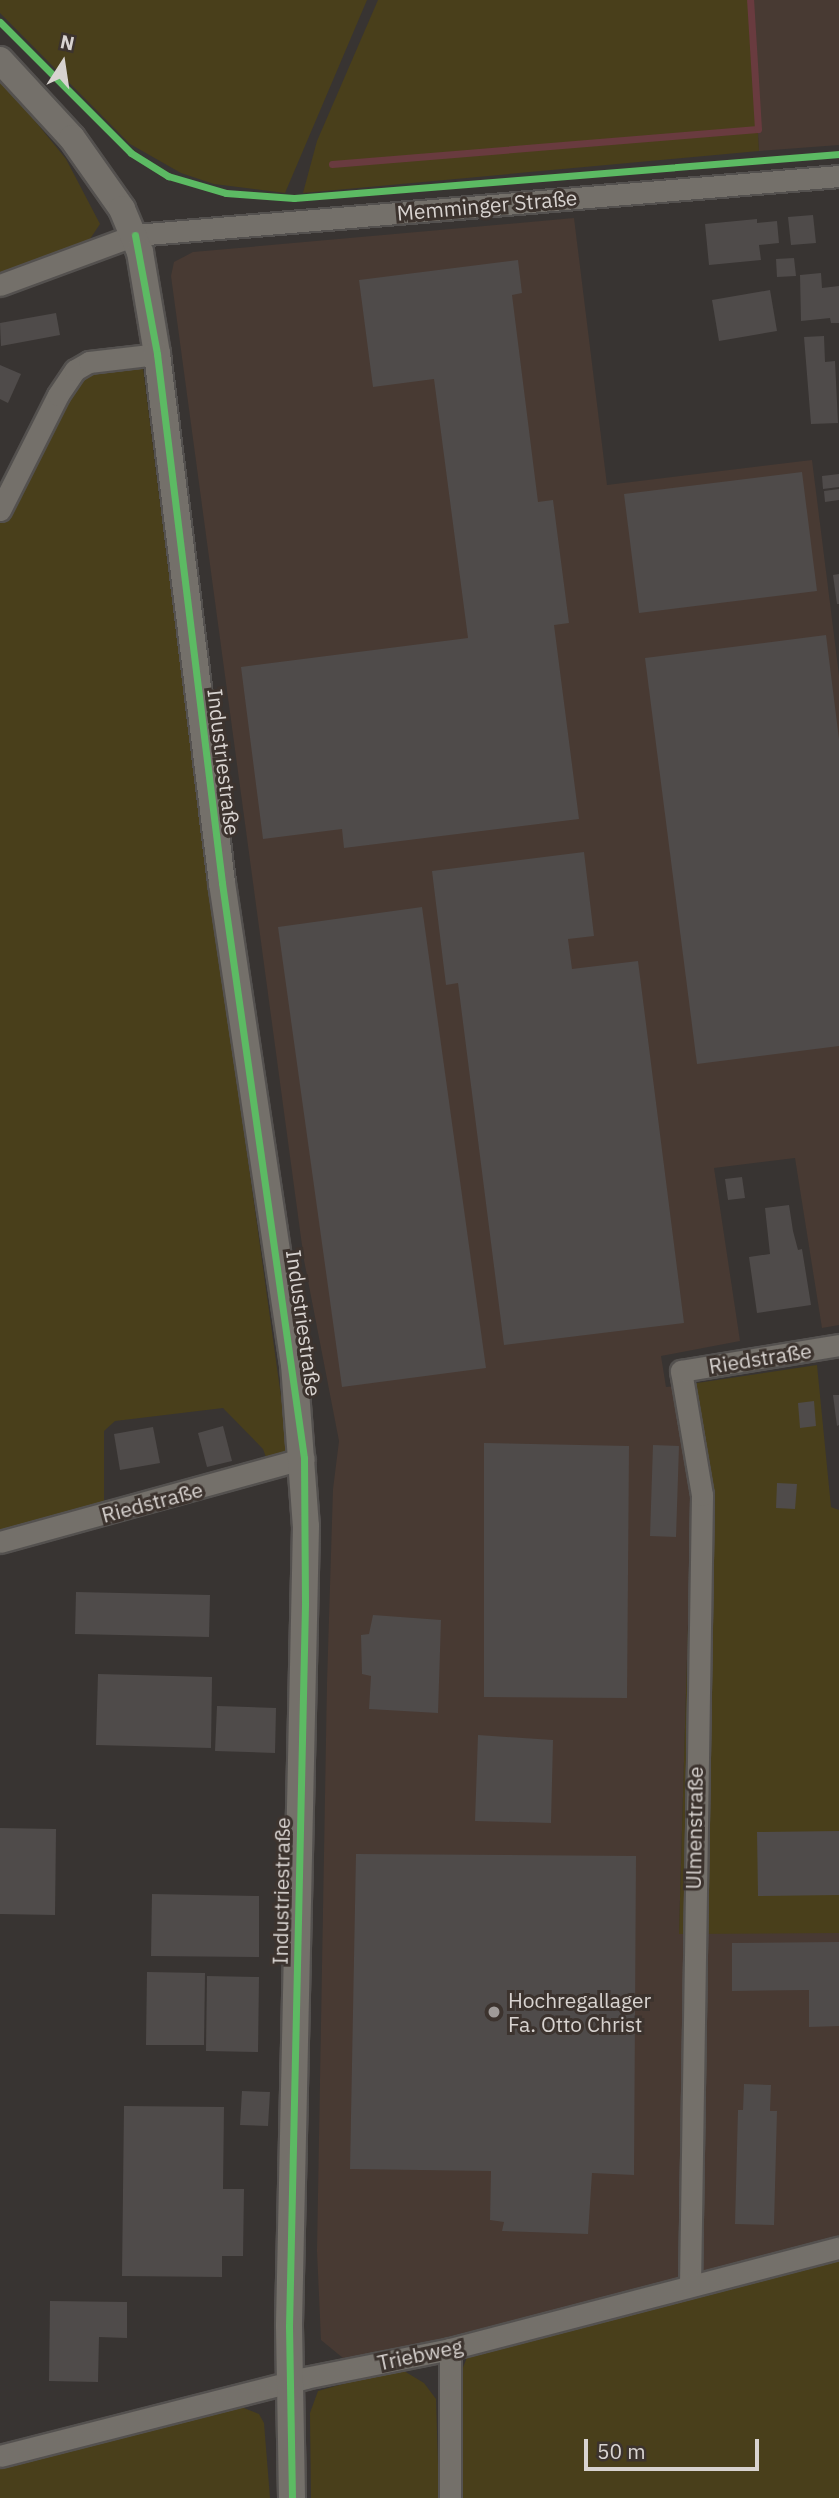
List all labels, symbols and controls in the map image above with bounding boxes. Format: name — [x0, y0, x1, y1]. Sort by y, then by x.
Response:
north arrow — [28, 28, 98, 98]
text: N — [58, 29, 77, 56]
street label: Memminger Straße — [396, 185, 578, 225]
street label: Industriestraße — [202, 687, 246, 837]
street label: Industriestraße — [281, 1248, 327, 1398]
street label: Riedstraße — [707, 1337, 813, 1379]
street label: Riedstraße — [99, 1476, 205, 1528]
street label: Ulmenstraße — [680, 1766, 708, 1890]
street label: Industriestraße — [267, 1817, 295, 1965]
place label: Hochregallager Fa. Otto Christ — [508, 1987, 651, 2037]
marker: Hochregallager Fa. Otto Christ — [486, 2004, 502, 2020]
street label: Triebweg — [375, 2333, 465, 2375]
scale bar — [587, 2424, 762, 2468]
text: 50 m — [597, 2437, 646, 2465]

